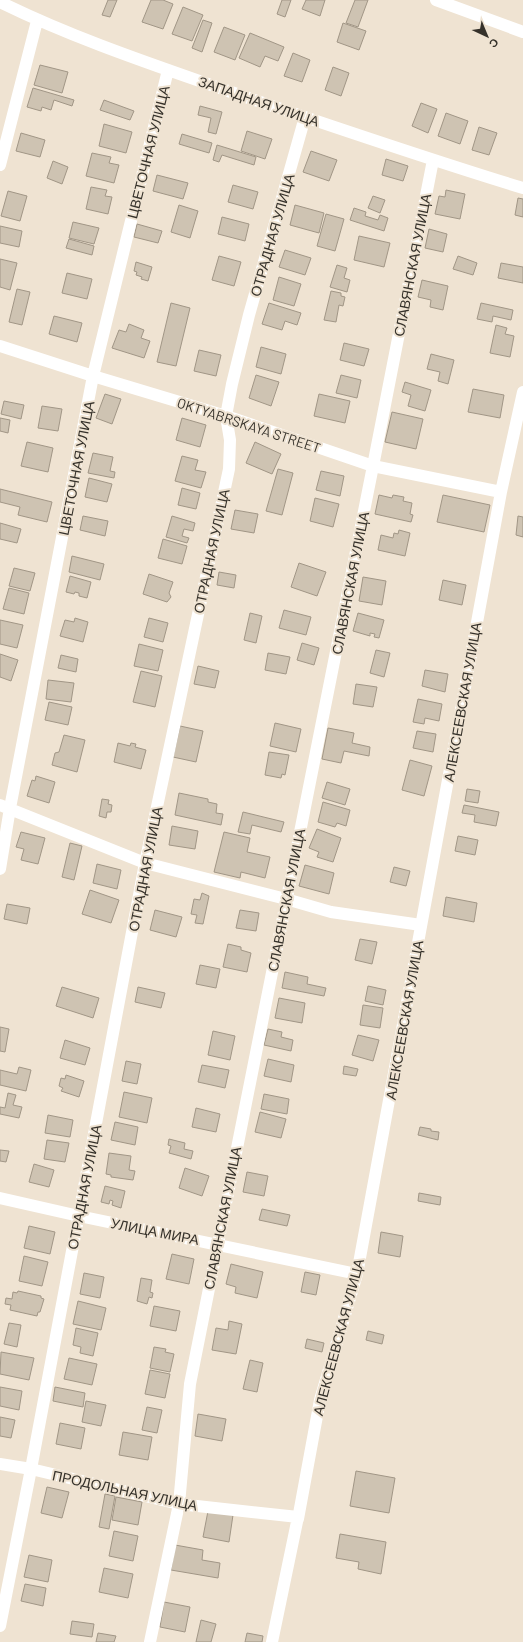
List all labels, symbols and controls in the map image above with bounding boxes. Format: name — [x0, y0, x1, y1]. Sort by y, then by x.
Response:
north arrow — [467, 16, 507, 56]
text: С — [487, 36, 502, 51]
street label: ЗАПАДНАЯ УЛИЦА — [196, 72, 322, 130]
street label: ЦВЕТОЧНАЯ УЛИЦА — [123, 83, 173, 220]
street label: ОТРАДНАЯ УЛИЦА — [246, 171, 298, 298]
street label: СЛАВЯНСКАЯ УЛИЦА — [390, 191, 434, 338]
street label: OKTYABRSKAYA STREET — [175, 394, 323, 456]
street label: ЦВЕТОЧНАЯ УЛИЦА — [55, 399, 98, 537]
street label: ОТРАДНАЯ УЛИЦА — [189, 487, 233, 615]
street label: СЛАВЯНСКАЯ УЛИЦА — [328, 509, 372, 656]
street label: АЛЕКСЕЕВСКАЯ УЛИЦА — [440, 620, 485, 783]
street label: ОТРАДНАЯ УЛИЦА — [125, 804, 166, 933]
street label: СЛАВЯНСКАЯ УЛИЦА — [264, 826, 308, 973]
street label: АЛЕКСЕЕВСКАЯ УЛИЦА — [382, 938, 427, 1101]
street label: ОТРАДНАЯ УЛИЦА — [64, 1122, 105, 1251]
street label: СЛАВЯНСКАЯ УЛИЦА — [200, 1144, 244, 1291]
street label: УЛИЦА МИРА — [109, 1214, 201, 1248]
street label: АЛЕКСЕЕВСКАЯ УЛИЦА — [309, 1256, 367, 1417]
street label: ПРОДОЛЬНАЯ УЛИЦА — [51, 1466, 200, 1514]

